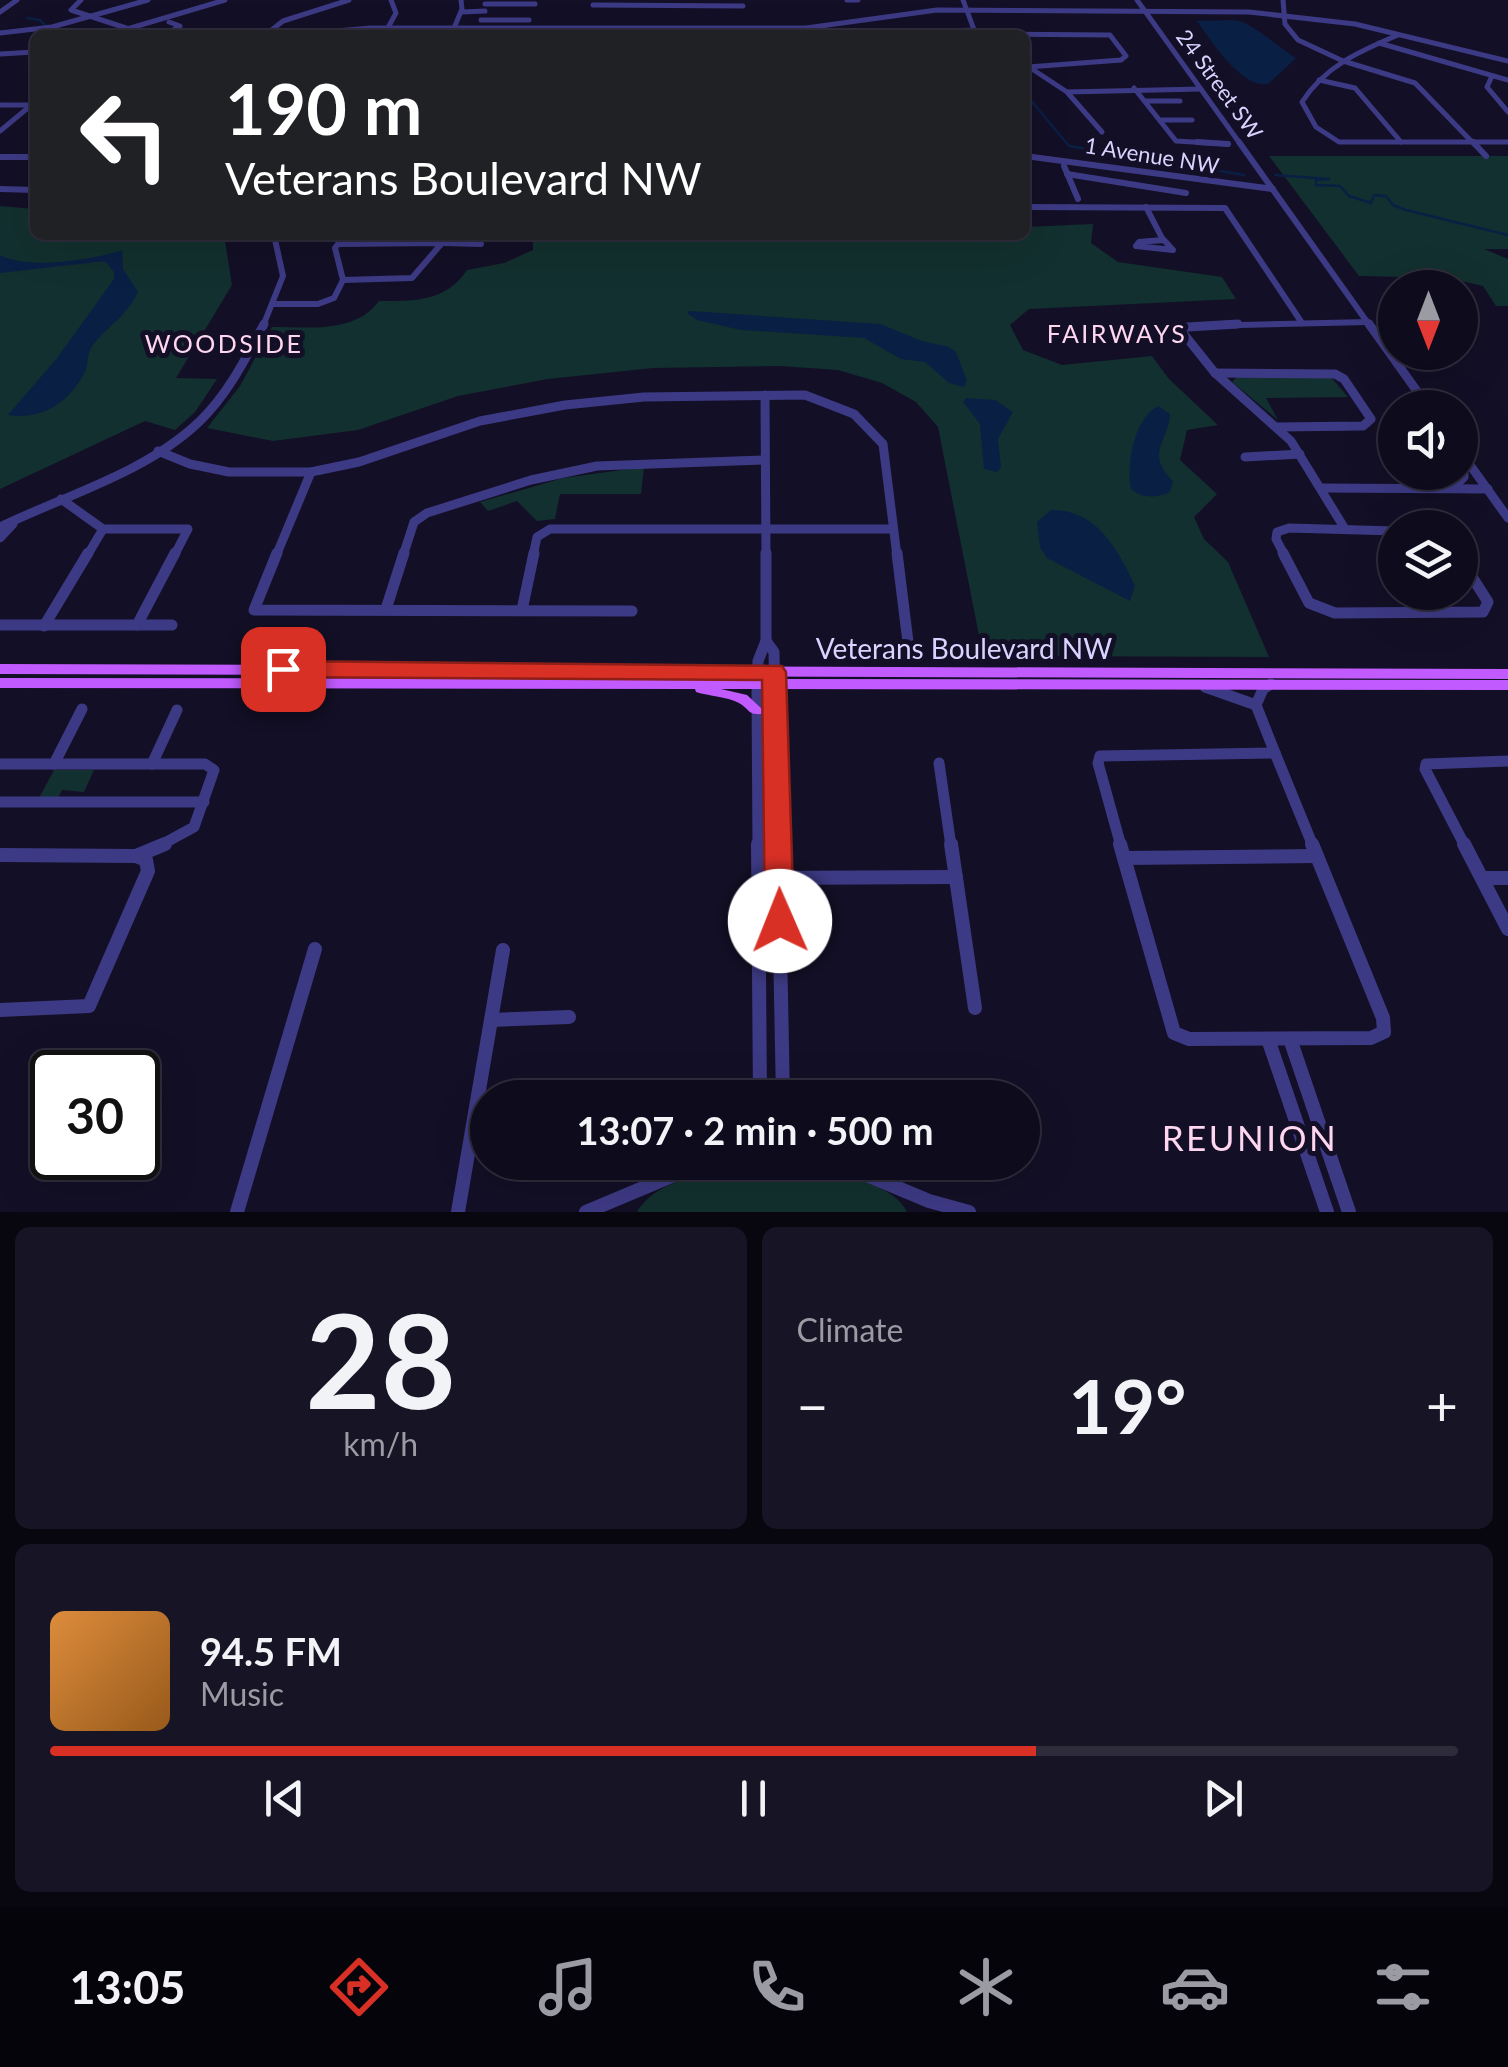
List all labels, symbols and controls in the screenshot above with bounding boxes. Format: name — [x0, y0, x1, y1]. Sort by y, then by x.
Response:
street label: 24 Street SW — [1171, 24, 1269, 144]
text: 190 m — [225, 66, 422, 150]
icon: left — [60, 70, 190, 200]
street label: 1 Avenue NW — [1083, 131, 1221, 179]
text: Veterans Boulevard NW — [225, 151, 701, 205]
north arrow — [1378, 270, 1478, 370]
map controls — [1378, 270, 1478, 610]
district label: FAIRWAYS — [1047, 318, 1187, 348]
district label: WOODSIDE — [145, 328, 303, 358]
button: sound — [1378, 390, 1478, 490]
button: layers — [1378, 510, 1478, 610]
pin — [241, 627, 326, 712]
street label: Veterans Boulevard NW — [816, 631, 1112, 665]
icon: arrive — [256, 642, 311, 697]
position arrow — [728, 869, 832, 973]
speed limit sign: 30 — [30, 1050, 160, 1180]
text: 13:07 · 2 min · 500 m — [576, 1107, 934, 1153]
district label: REUNION — [1162, 1116, 1338, 1158]
text: 28 — [305, 1281, 456, 1437]
text: Climate — [797, 1310, 903, 1349]
text: 19° — [1068, 1360, 1186, 1450]
text: − — [797, 1372, 828, 1438]
text: + — [1426, 1372, 1458, 1438]
text: km/h — [343, 1424, 418, 1463]
text: 94.5 FM — [200, 1628, 342, 1674]
text: Music — [200, 1674, 284, 1713]
icon: previous — [257, 1771, 312, 1826]
icon: pause — [726, 1771, 781, 1826]
icon: next — [1196, 1771, 1251, 1826]
icon: directions — [324, 1952, 394, 2022]
icon: music — [533, 1952, 603, 2022]
icon: phone — [742, 1952, 812, 2022]
icon: climate — [951, 1952, 1021, 2022]
icon: car — [1160, 1952, 1230, 2022]
icon: filters — [1368, 1952, 1438, 2022]
text: 13:05 — [69, 1960, 185, 2014]

